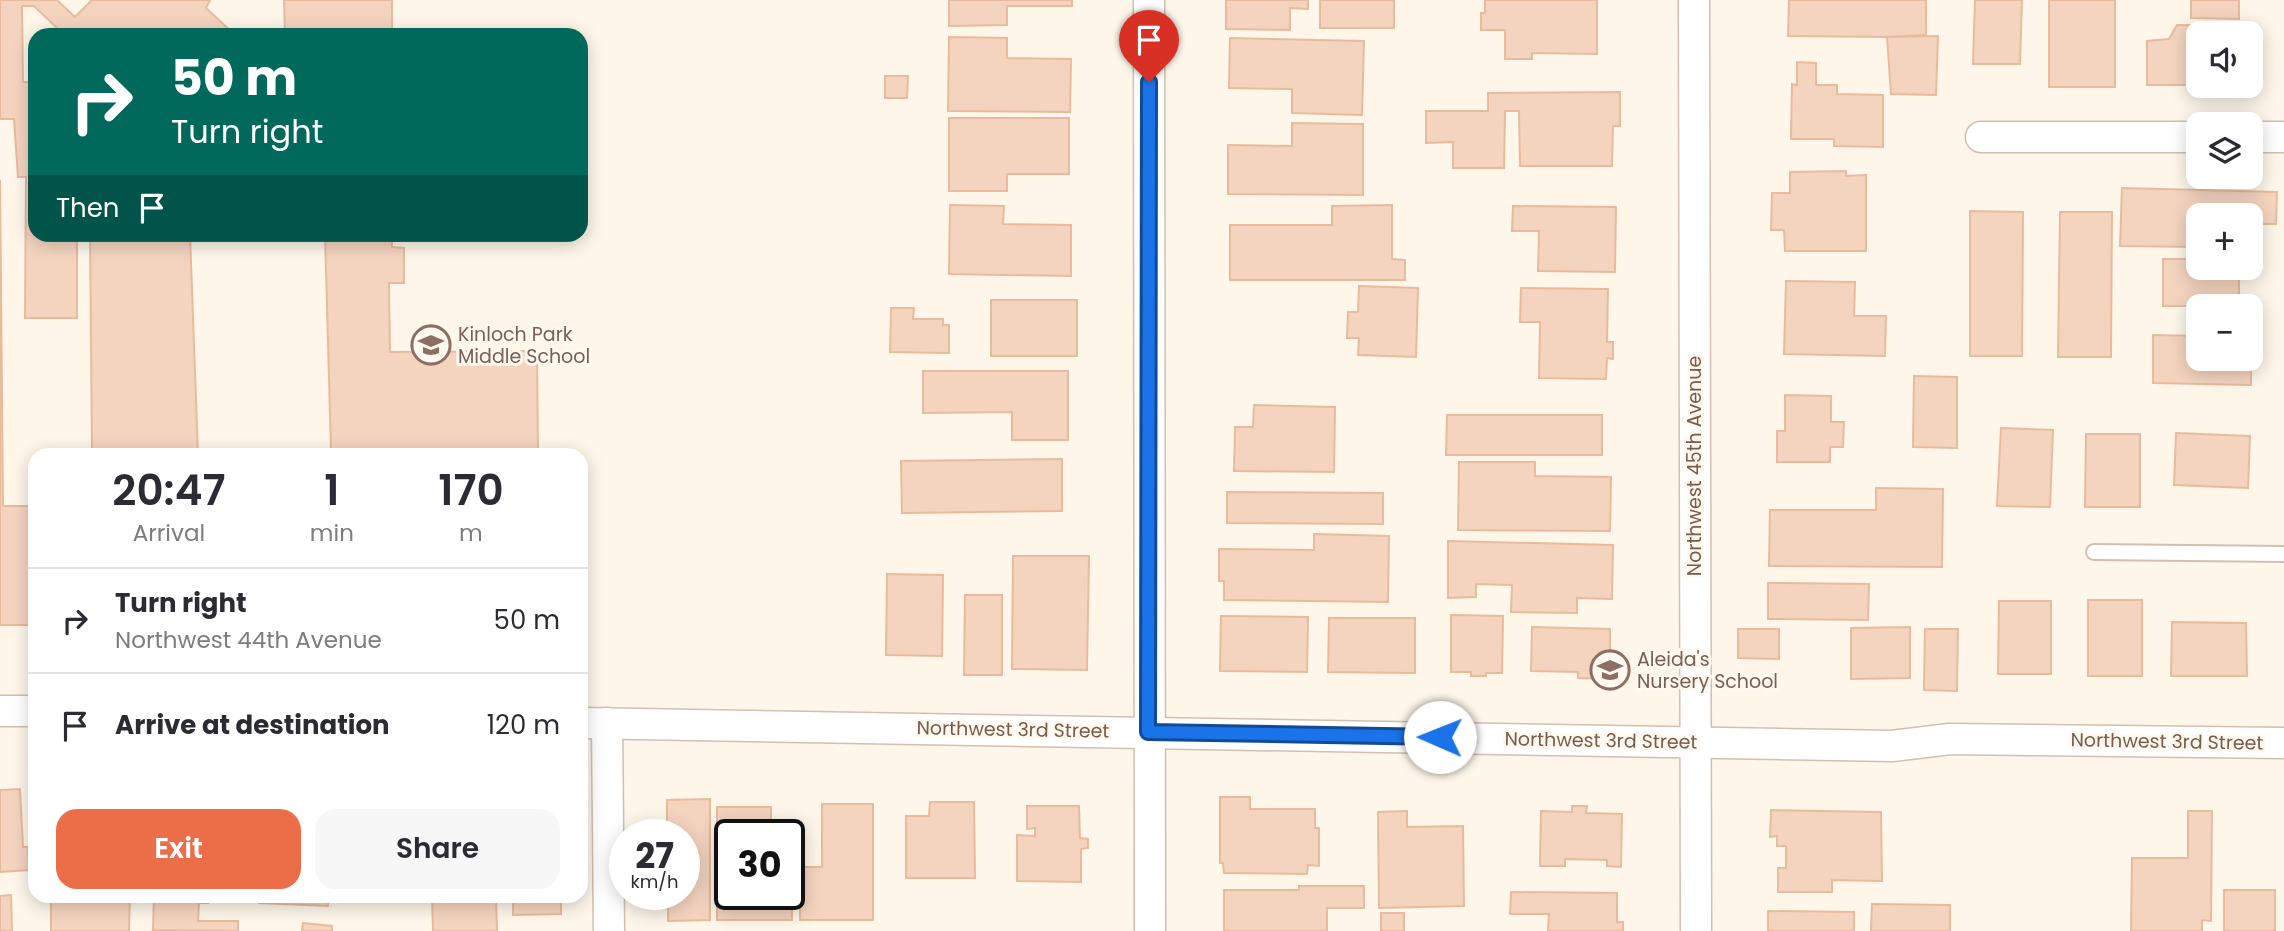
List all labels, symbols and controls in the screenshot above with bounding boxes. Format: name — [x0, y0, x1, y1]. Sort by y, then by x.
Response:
pin — [1119, 10, 1179, 82]
icon: arrive — [1130, 21, 1168, 59]
map controls — [2186, 21, 2263, 371]
button: sound — [2186, 21, 2263, 98]
text: 50 m — [171, 44, 297, 112]
icon: right — [56, 56, 147, 147]
text: Turn right — [171, 109, 323, 154]
button: layers — [2186, 112, 2263, 189]
icon: arrive — [133, 189, 171, 227]
text: Then — [56, 190, 119, 226]
button: + — [2186, 203, 2263, 280]
button: − — [2186, 294, 2263, 371]
place label: Kinloch Park Middle School — [458, 321, 590, 370]
school or university icon: Kinloch Park Middle School — [410, 324, 452, 366]
street label: Northwest 45th Avenue — [1681, 356, 1708, 576]
text: 20:47 — [112, 461, 225, 520]
text: 1 — [324, 461, 339, 520]
text: 170 — [438, 461, 504, 520]
text: Arrival — [133, 517, 205, 549]
text: min — [310, 517, 354, 549]
text: m — [459, 517, 483, 549]
text: Turn right — [115, 585, 247, 621]
icon: right — [56, 602, 94, 640]
text: 50 m — [494, 602, 560, 638]
text: Northwest 44th Avenue — [115, 624, 382, 656]
place label: Aleida's Nursery School — [1637, 646, 1778, 695]
school or university icon: Aleida's Nursery School — [1589, 649, 1631, 691]
position arrow — [1403, 700, 1477, 774]
icon: arrive — [56, 707, 94, 745]
text: Arrive at destination — [115, 707, 390, 743]
text: 120 m — [487, 707, 560, 743]
street label: Northwest 3rd Street — [916, 714, 1110, 745]
street label: Northwest 3rd Street — [1504, 725, 1698, 756]
street label: Northwest 3rd Street — [2070, 726, 2264, 757]
button: Exit — [56, 809, 301, 889]
button: Share — [315, 809, 560, 889]
speed limit sign: 30 — [714, 819, 805, 910]
text: 27 — [635, 831, 674, 880]
text: km/h — [631, 869, 678, 894]

